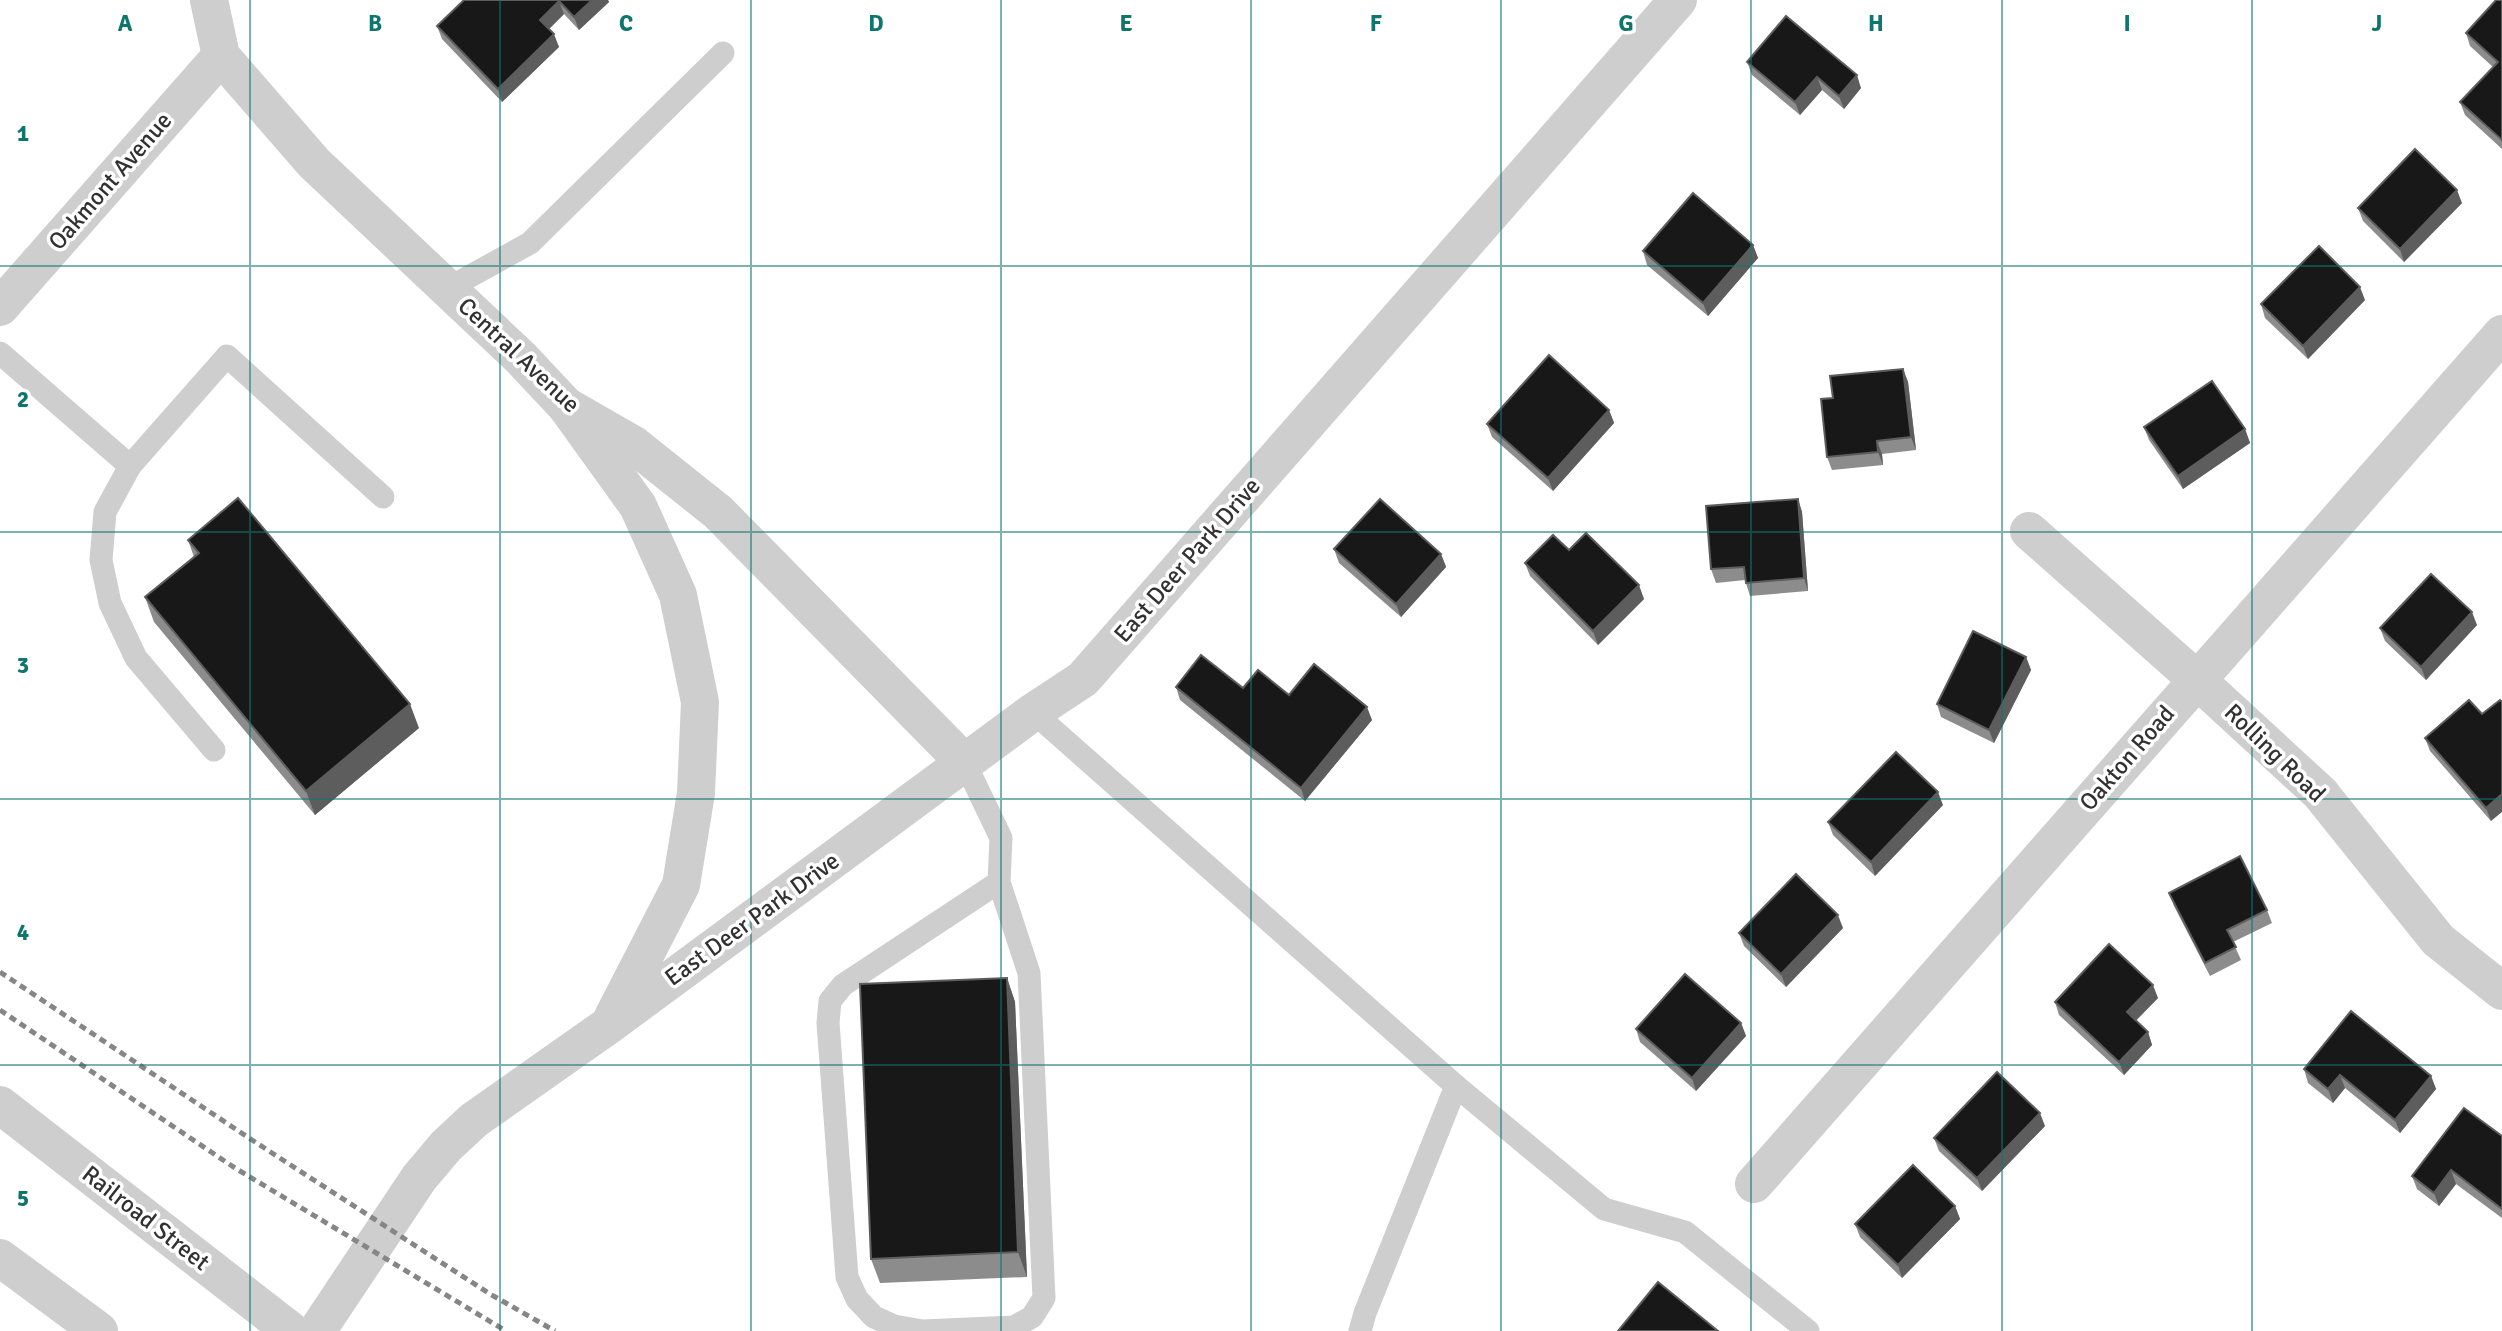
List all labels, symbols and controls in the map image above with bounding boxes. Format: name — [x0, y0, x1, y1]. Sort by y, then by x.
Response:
text: A — [118, 9, 133, 38]
text: B — [368, 9, 382, 38]
text: C — [619, 9, 633, 38]
text: D — [868, 9, 884, 38]
text: E — [1119, 9, 1133, 38]
text: F — [1370, 9, 1382, 38]
text: G — [1618, 9, 1634, 38]
text: H — [1868, 9, 1884, 38]
text: I — [2123, 9, 2131, 38]
text: J — [2372, 9, 2382, 38]
street label: Oakmont Avenue — [42, 106, 178, 256]
text: 1 — [17, 119, 29, 148]
street label: Central Avenue — [452, 291, 586, 419]
text: 2 — [17, 385, 29, 414]
street label: East Deer Park Drive — [1107, 471, 1267, 649]
text: 3 — [17, 651, 29, 680]
street label: Rolling Road — [2218, 697, 2332, 809]
street label: Oakton Road — [2073, 699, 2181, 817]
street label: East Deer Park Drive — [659, 846, 845, 992]
text: 4 — [17, 918, 29, 947]
street label: Railroad Street — [76, 1159, 216, 1277]
text: 5 — [17, 1184, 29, 1213]

